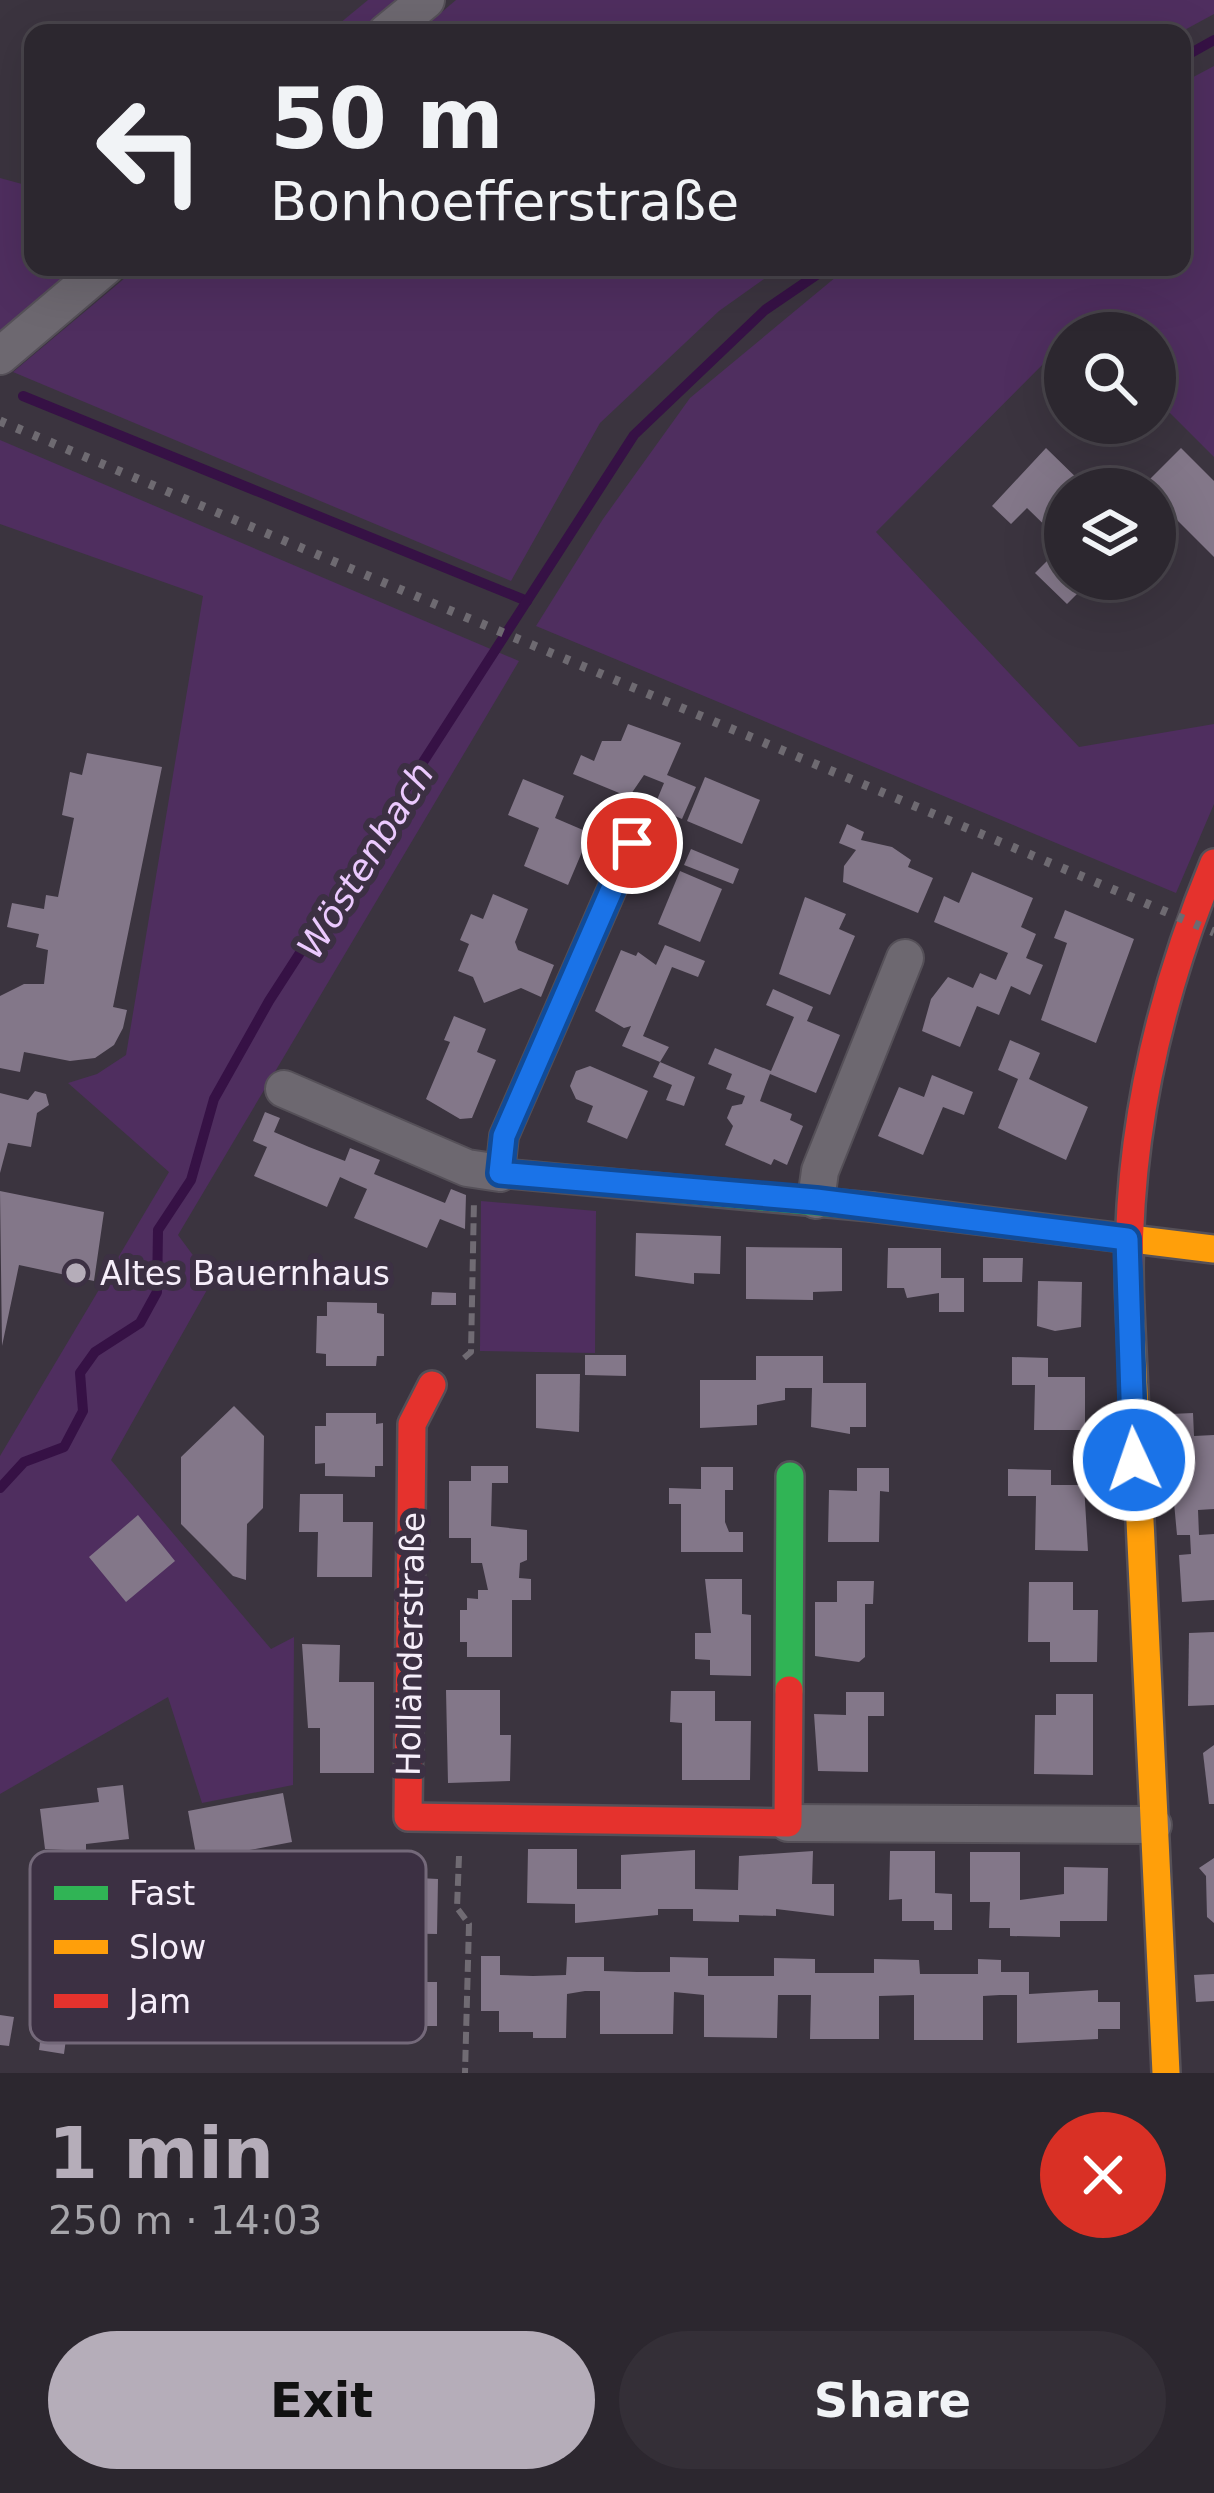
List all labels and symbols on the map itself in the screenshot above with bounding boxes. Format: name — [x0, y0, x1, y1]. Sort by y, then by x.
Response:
water label: Wöstenbach — [289, 755, 442, 966]
pin — [581, 792, 683, 894]
place label: Altes Bauernhaus — [100, 1254, 390, 1293]
marker: Altes Bauernhaus — [63, 1260, 89, 1286]
position arrow — [1071, 1397, 1197, 1523]
street label: Holländerstraße — [389, 1512, 432, 1776]
legend — [30, 1851, 426, 2043]
text: Fast — [129, 1874, 195, 1913]
text: Slow — [129, 1928, 206, 1967]
text: Jam — [127, 1982, 191, 2021]

